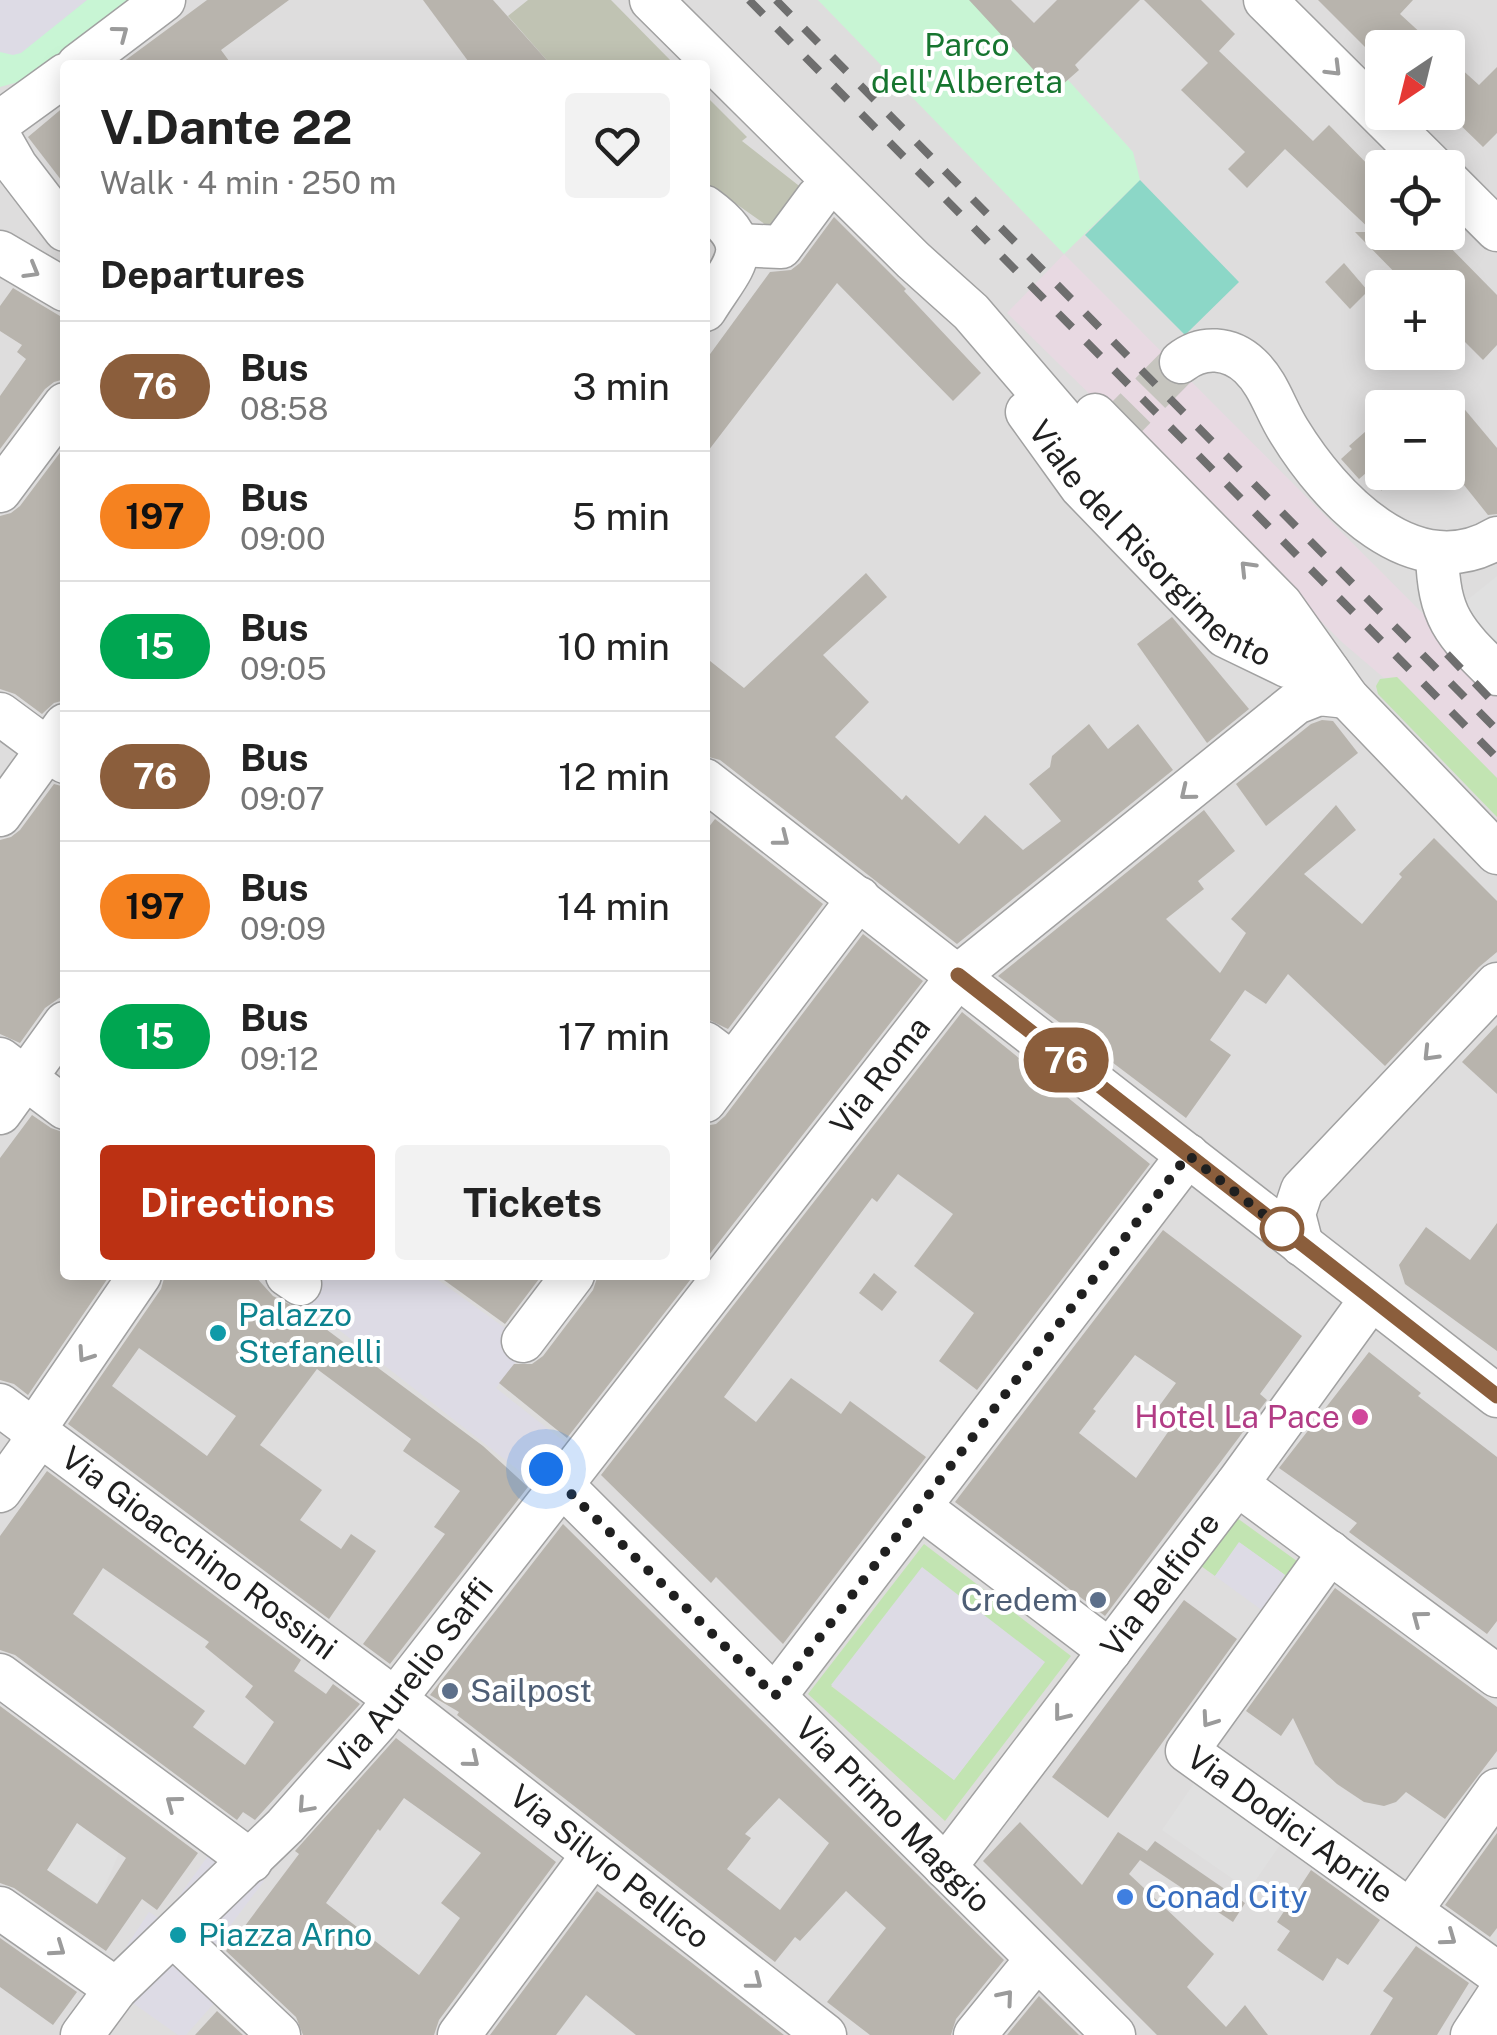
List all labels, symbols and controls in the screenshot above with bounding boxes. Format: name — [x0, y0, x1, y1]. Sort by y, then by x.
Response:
park label: Parco dell'Albereta — [871, 26, 1063, 100]
one-way arrow — [110, 27, 128, 44]
north arrow — [1365, 30, 1465, 130]
map controls — [1365, 30, 1465, 490]
one-way arrow — [1322, 57, 1340, 75]
button: heart — [565, 93, 670, 198]
text: V.Dante 22 — [100, 98, 352, 155]
button: locate — [1365, 150, 1465, 250]
text: Walk · 4 min · 250 m — [100, 164, 396, 201]
text: Departures — [100, 252, 305, 297]
one-way arrow — [21, 259, 39, 279]
button: + — [1365, 270, 1465, 370]
text: Bus — [240, 345, 309, 390]
text: 3 min — [572, 364, 670, 409]
text: 76 — [133, 366, 177, 407]
text: 08:58 — [240, 390, 329, 427]
button: − — [1365, 390, 1465, 490]
street label: Viale del Risorgimento — [1021, 413, 1278, 674]
text: Bus — [240, 475, 309, 520]
text: 5 min — [572, 494, 670, 539]
text: 197 — [125, 496, 185, 537]
text: 09:00 — [240, 520, 326, 557]
one-way arrow — [1241, 561, 1259, 580]
text: Bus — [240, 605, 309, 650]
text: 10 min — [558, 624, 670, 669]
text: 15 — [136, 626, 174, 667]
text: 09:05 — [240, 650, 327, 687]
text: Bus — [240, 735, 309, 780]
text: 12 min — [558, 754, 670, 799]
text: 76 — [133, 756, 177, 797]
text: 09:07 — [240, 780, 325, 817]
one-way arrow — [1181, 781, 1199, 799]
one-way arrow — [771, 827, 789, 845]
text: Bus — [240, 865, 309, 910]
text: 14 min — [557, 884, 670, 929]
text: 197 — [125, 886, 185, 927]
text: 09:09 — [240, 910, 326, 947]
text: Bus — [240, 995, 309, 1040]
street label: Via Roma — [823, 1009, 938, 1142]
text: 17 min — [558, 1014, 670, 1059]
text: 15 — [136, 1016, 174, 1057]
line badge: 76 — [1021, 1028, 1111, 1092]
text: 09:12 — [240, 1040, 319, 1077]
text: 76 — [1044, 1040, 1088, 1081]
one-way arrow — [1423, 1042, 1441, 1061]
button: Directions — [100, 1145, 375, 1260]
button: Tickets — [395, 1145, 670, 1260]
unlabelled marker — [1261, 1208, 1303, 1250]
place label: Palazzo Stefanelli — [238, 1296, 382, 1370]
marker: Palazzo Stefanelli — [207, 1322, 229, 1344]
one-way arrow — [79, 1344, 97, 1363]
place label: Hotel La Pace — [1134, 1398, 1340, 1435]
marker: Hotel La Pace — [1349, 1406, 1371, 1428]
street label: Via Gioacchino Rossini — [55, 1438, 344, 1667]
your location — [521, 1444, 571, 1494]
street label: Via Belfiore — [1093, 1505, 1227, 1664]
street label: Via Aurelio Saffi — [321, 1570, 500, 1781]
place label: Credem — [961, 1581, 1078, 1618]
marker: Credem — [1087, 1589, 1109, 1611]
one-way arrow — [1412, 1612, 1430, 1629]
place label: Sailpost — [470, 1672, 592, 1709]
marker: Sailpost — [439, 1680, 461, 1702]
one-way arrow — [1055, 1703, 1073, 1721]
one-way arrow — [1203, 1708, 1221, 1727]
street label: Via Primo Maggio — [788, 1709, 999, 1920]
street label: Via Dodici Aprile — [1180, 1738, 1401, 1911]
one-way arrow — [460, 1748, 478, 1766]
street label: Via Silvio Pellico — [503, 1777, 717, 1956]
one-way arrow — [298, 1794, 316, 1813]
one-way arrow — [166, 1798, 184, 1815]
place label: Conad City — [1145, 1878, 1308, 1915]
marker: Conad City — [1114, 1886, 1136, 1908]
place label: Piazza Arno — [198, 1916, 372, 1953]
marker: Piazza Arno — [167, 1924, 189, 1946]
one-way arrow — [1437, 1925, 1456, 1944]
one-way arrow — [47, 1937, 65, 1955]
one-way arrow — [744, 1970, 762, 1987]
one-way arrow — [994, 1991, 1012, 2009]

